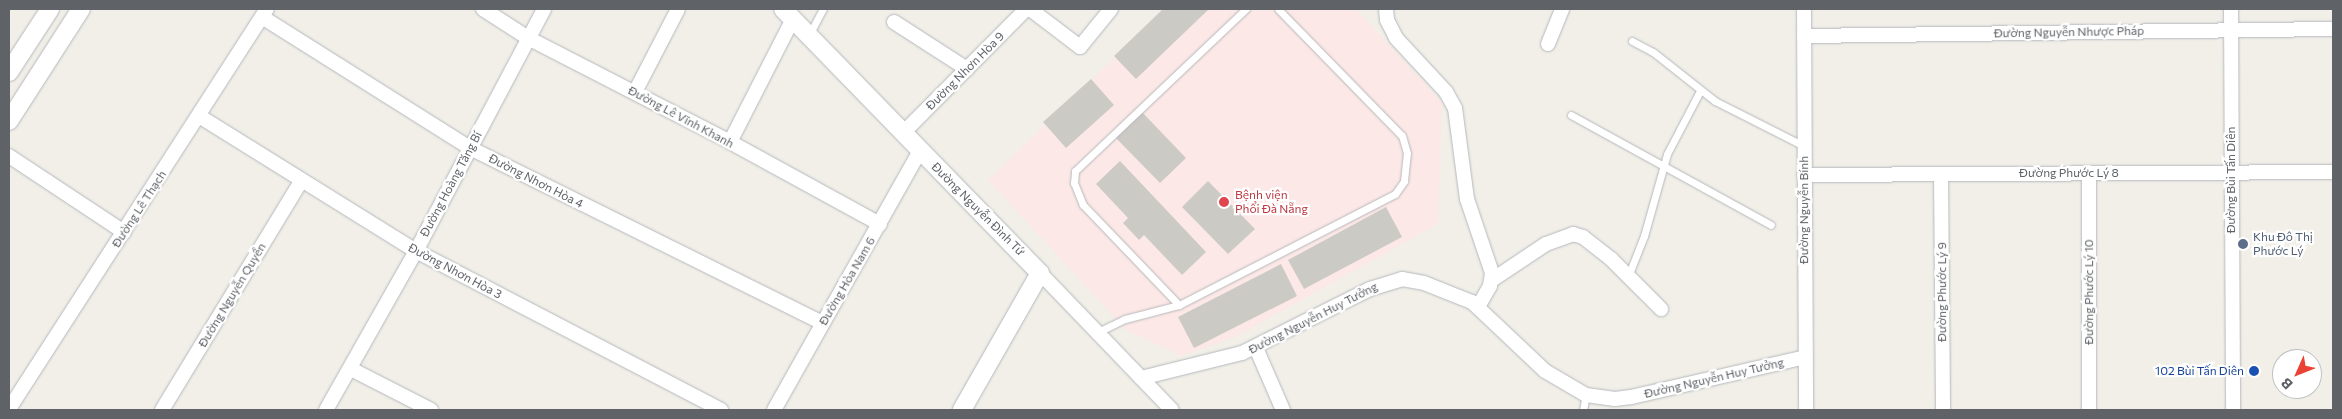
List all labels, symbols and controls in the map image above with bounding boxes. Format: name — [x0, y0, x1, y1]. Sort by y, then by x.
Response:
street label: Đường Nguyễn Nhược Pháp — [1994, 23, 2144, 41]
street label: Đường Nhơn Hòa 9 — [923, 29, 1007, 113]
street label: Đường Lê Vĩnh Khanh — [626, 83, 736, 151]
street label: Đường Bùi Tấn Diên — [2224, 127, 2238, 233]
street label: Đường Hoàng Tăng Bí — [417, 129, 485, 239]
street label: Đường Nhơn Hòa 4 — [486, 151, 586, 211]
street label: Đường Nguyễn Bính — [1797, 156, 1811, 264]
street label: Đường Nguyễn Đình Tứ — [928, 159, 1028, 259]
street label: Đường Phước Lý 8 — [2019, 166, 2119, 180]
street label: Đường Lê Thạch — [109, 168, 169, 250]
place label: Bệnh viện Phổi Đà Nẵng — [1235, 188, 1308, 216]
marker: Bệnh viện Phổi Đà Nẵng — [1217, 195, 1231, 209]
place label: Khu Đô Thị Phước Lý — [2253, 230, 2313, 258]
street label: Đường Hòa Nam 6 — [816, 234, 878, 328]
marker: Khu Đô Thị Phước Lý — [2237, 238, 2249, 250]
street label: Đường Phước Lý 10 — [2082, 239, 2096, 345]
street label: Đường Nguyễn Quyền — [195, 240, 269, 350]
street label: Đường Nhơn Hòa 3 — [406, 240, 504, 302]
street label: Đường Phước Lý 9 — [1935, 242, 1949, 342]
street label: Đường Nguyễn Huy Tưởng — [1246, 279, 1380, 357]
north arrow — [2272, 349, 2322, 399]
street label: Đường Nguyễn Huy Tưởng — [1643, 355, 1785, 401]
place label: 102 Bùi Tấn Diên — [2155, 364, 2244, 378]
marker: 102 Bùi Tấn Diên — [2248, 365, 2260, 377]
text: B — [2277, 375, 2296, 393]

